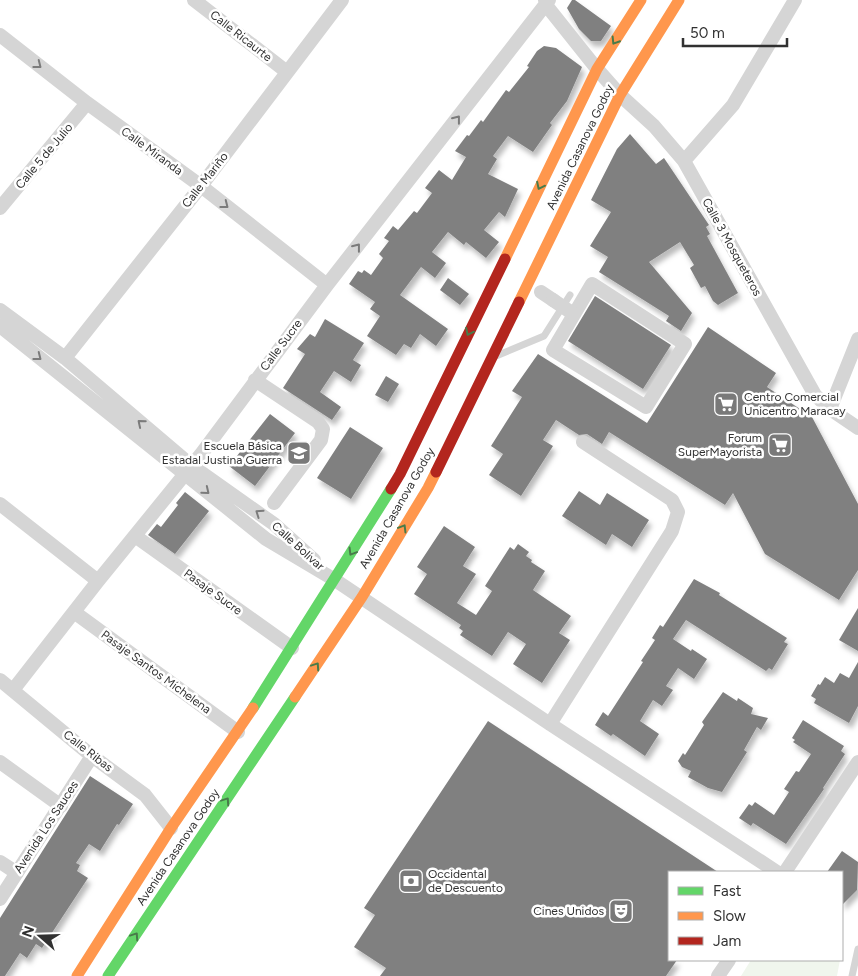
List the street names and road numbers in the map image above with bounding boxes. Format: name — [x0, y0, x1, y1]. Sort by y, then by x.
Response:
street label: Calle Ricaurte — [207, 8, 275, 65]
street label: Avenida Casanova Godoy — [544, 81, 617, 212]
street label: Calle 5 de Julio — [13, 120, 75, 192]
street label: Calle Miranda — [119, 124, 185, 178]
street label: Calle Mariño — [179, 150, 231, 210]
street label: Calle 3 Mosqueteros — [699, 196, 765, 299]
street label: Calle Sucre — [257, 316, 305, 373]
street label: Avenida Casanova Godoy — [357, 444, 438, 571]
street label: Calle Bolivar — [269, 519, 327, 573]
street label: Pasaje Sucre — [181, 566, 245, 618]
street label: Pasaje Santos Michelena — [98, 627, 214, 717]
street label: Calle Ribas — [61, 727, 116, 775]
street label: Avenida Los Sauces — [11, 778, 81, 876]
street label: Avenida Casanova Godoy — [134, 785, 223, 908]

